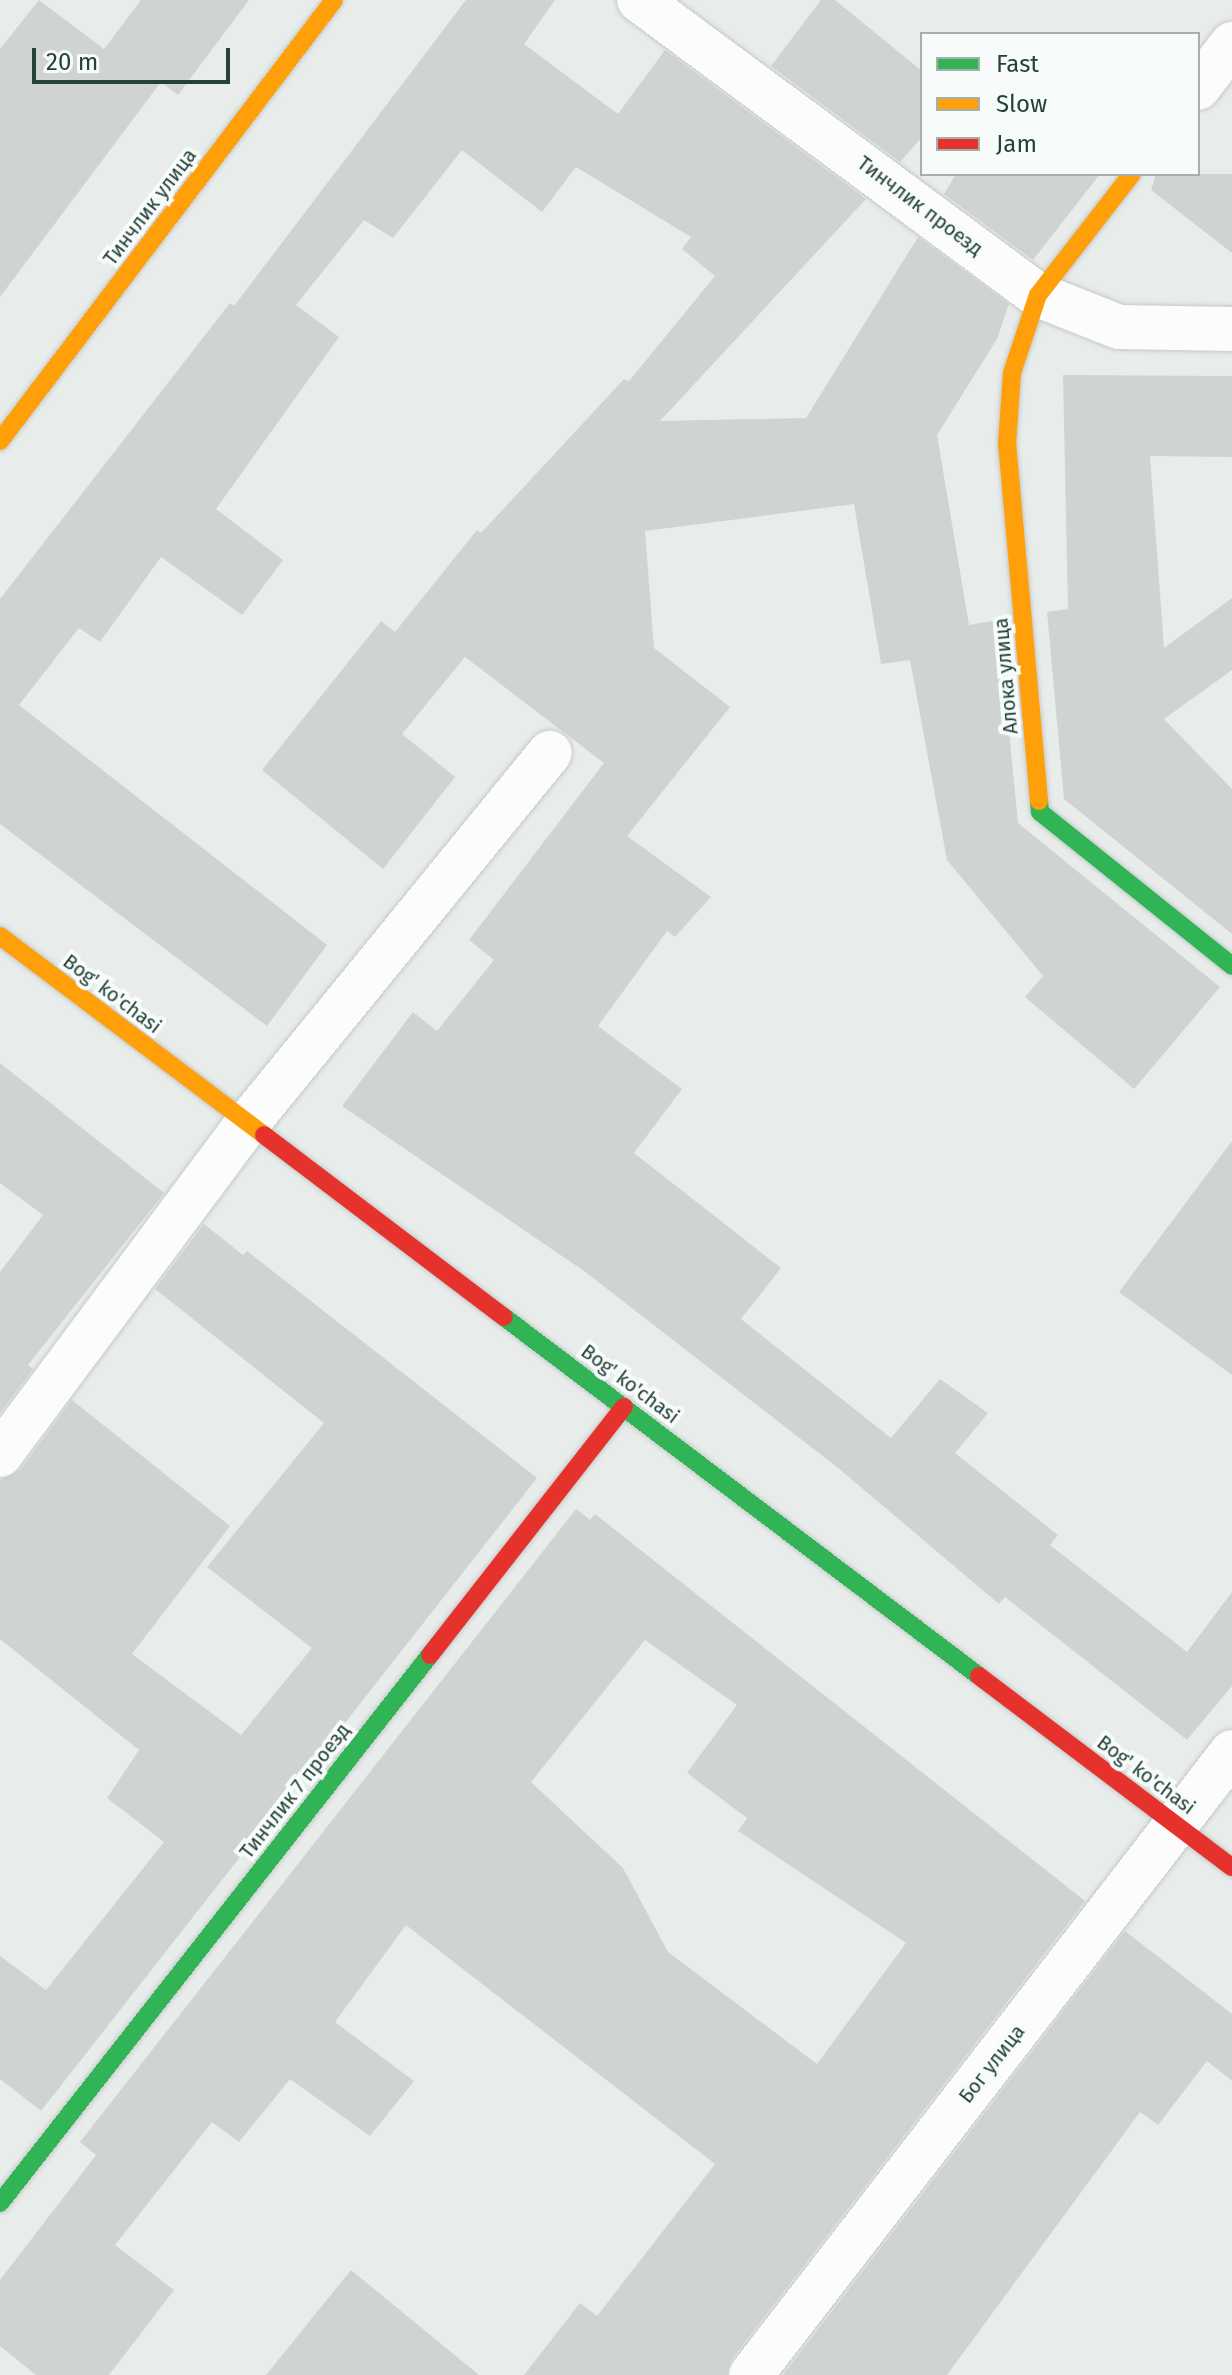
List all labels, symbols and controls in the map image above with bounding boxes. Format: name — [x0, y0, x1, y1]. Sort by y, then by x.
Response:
scale bar — [36, 32, 234, 82]
legend — [920, 32, 1200, 176]
text: 20 m — [46, 48, 98, 76]
text: Fast — [996, 50, 1039, 78]
text: Slow — [996, 90, 1047, 118]
text: Jam — [996, 130, 1037, 158]
street label: Тинчлик улица — [98, 144, 202, 270]
street label: Тинчлик проезд — [853, 151, 987, 261]
street label: Алока улица — [989, 617, 1023, 735]
street label: Bog' ko'chasi — [58, 949, 166, 1039]
street label: Bog' ko'chasi — [576, 1339, 684, 1429]
street label: Тинчлик 7 проезд — [235, 1719, 355, 1863]
street label: Bog' ko'chasi — [1092, 1730, 1200, 1820]
street label: Бог улица — [954, 2020, 1030, 2108]

